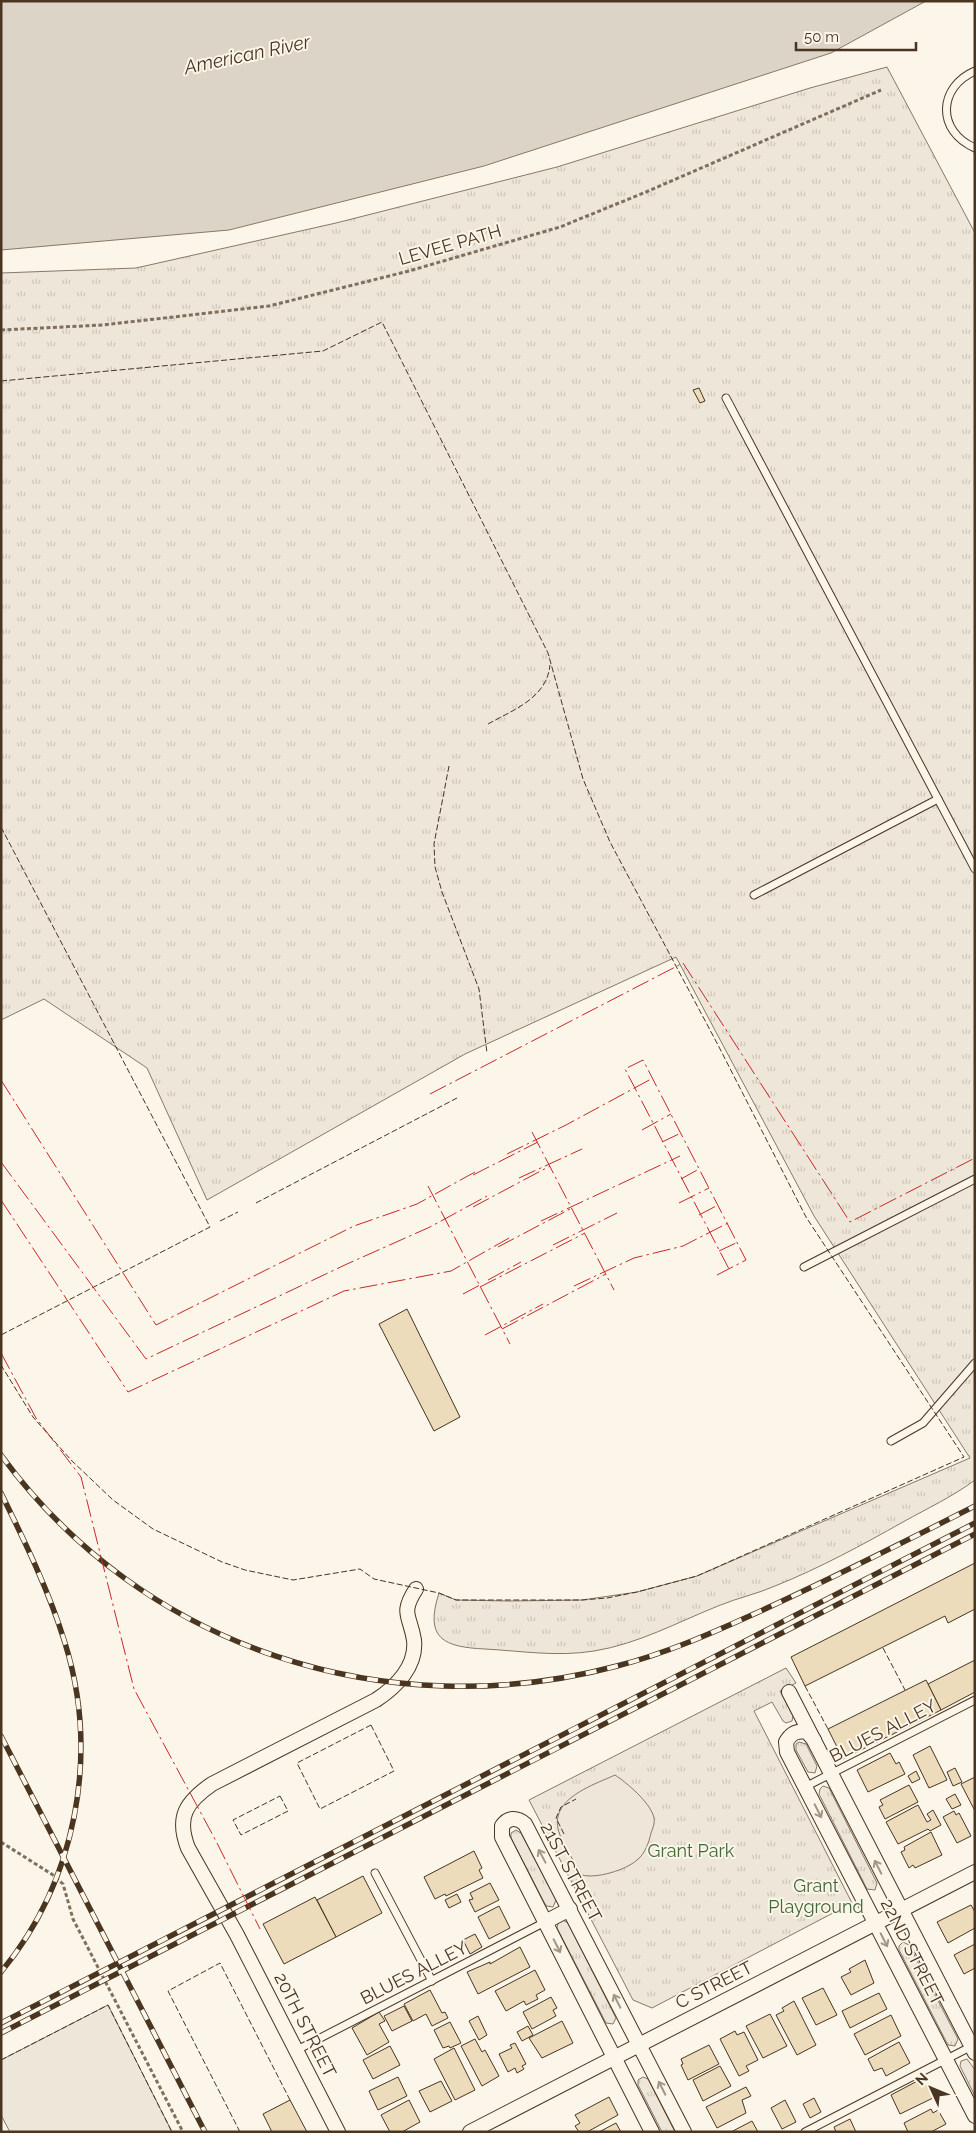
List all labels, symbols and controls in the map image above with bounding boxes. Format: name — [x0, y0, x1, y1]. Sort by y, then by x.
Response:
scale bar — [796, 20, 916, 52]
text: 50 m — [804, 28, 839, 46]
water label: American River — [181, 30, 313, 78]
street label: LEVEE PATH — [396, 220, 504, 269]
street label: BLUES ALLEY — [826, 1694, 940, 1767]
one-way arrow — [814, 1803, 823, 1818]
street label: 21ST STREET — [536, 1818, 606, 1925]
park label: Grant Park — [648, 1840, 735, 1861]
one-way arrow — [537, 1849, 547, 1864]
one-way arrow — [873, 1859, 883, 1874]
park label: Grant Playground — [768, 1875, 864, 1917]
street label: 22ND STREET — [877, 1895, 948, 2009]
one-way arrow — [880, 1932, 889, 1947]
street label: BLUES ALLEY — [357, 1936, 471, 2009]
one-way arrow — [553, 1938, 562, 1953]
street label: C STREET — [672, 1956, 756, 2013]
street label: 20TH STREET — [270, 1969, 341, 2081]
one-way arrow — [612, 1993, 622, 2008]
north arrow — [906, 2063, 956, 2113]
text: N — [912, 2070, 931, 2088]
one-way arrow — [657, 2081, 666, 2096]

